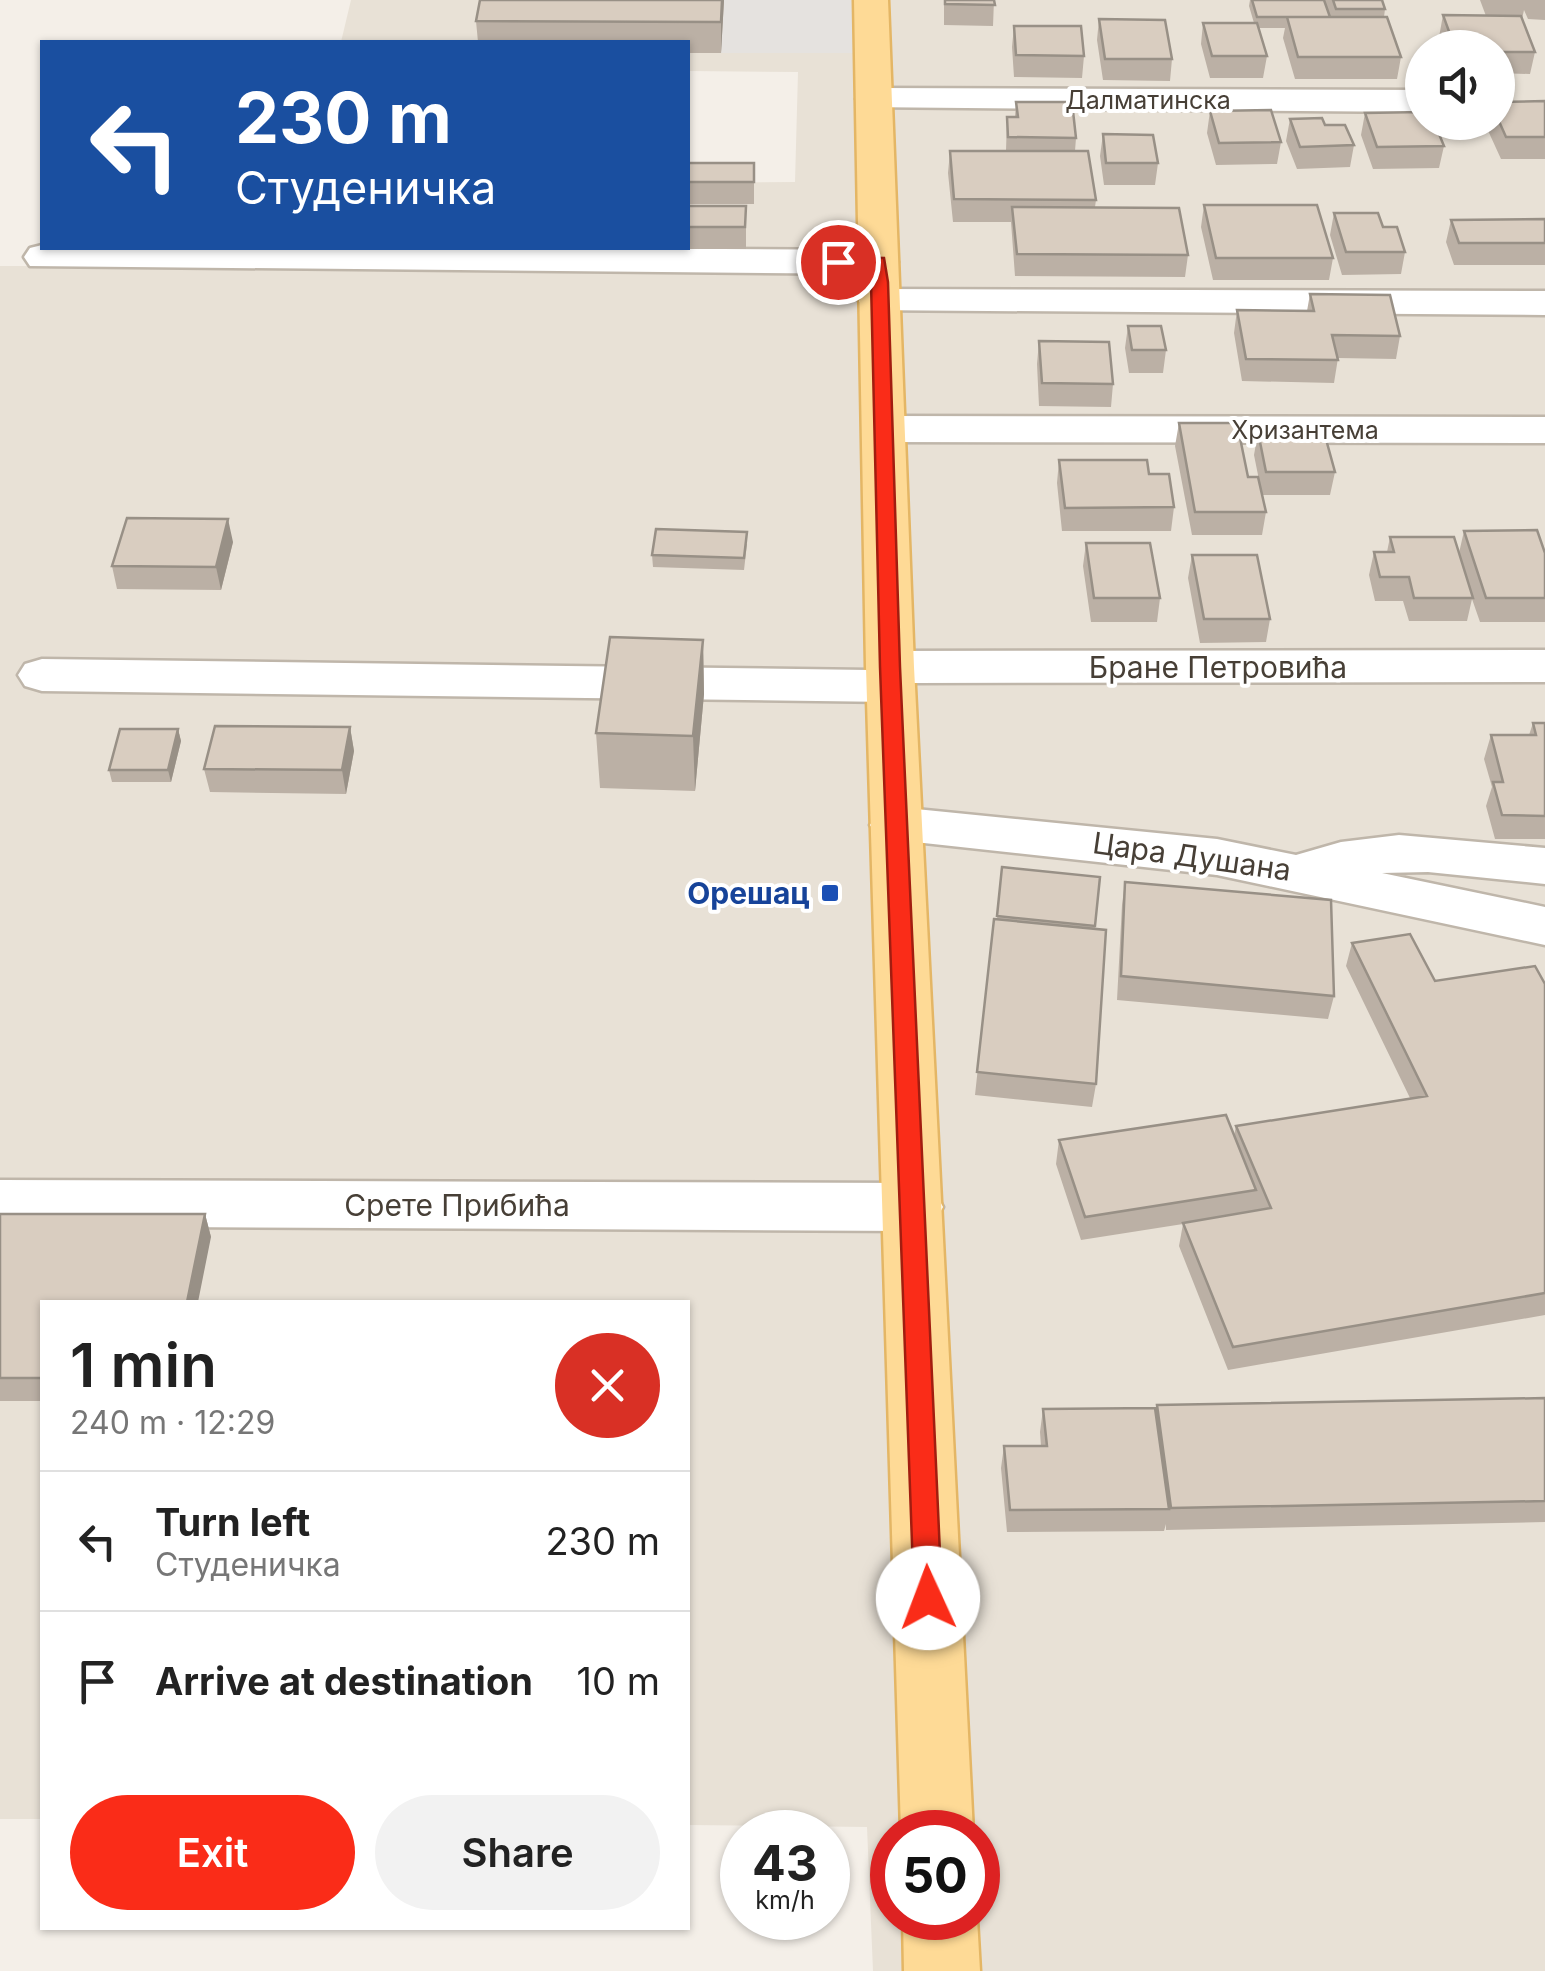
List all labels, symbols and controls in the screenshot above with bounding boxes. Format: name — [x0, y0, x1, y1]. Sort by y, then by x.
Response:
map controls — [1405, 30, 1515, 140]
button: sound — [1405, 30, 1515, 140]
text: 230 m — [235, 75, 452, 160]
icon: left — [70, 80, 200, 210]
street label: Далматинска — [1065, 85, 1231, 115]
text: Студеничка — [235, 160, 496, 215]
pin — [796, 220, 881, 305]
icon: arrive — [811, 235, 866, 290]
street label: Хризантема — [1231, 415, 1379, 445]
street label: Бране Петровића — [1089, 649, 1347, 685]
street label: Цара Душана — [1090, 824, 1294, 888]
place label: Орешац — [687, 875, 810, 911]
marker: Орешац — [819, 882, 841, 904]
street label: Срете Прибића — [344, 1187, 570, 1223]
text: 1 min — [70, 1329, 217, 1401]
button: close — [555, 1333, 660, 1438]
text: 240 m · 12:29 — [70, 1403, 275, 1442]
text: Turn left — [155, 1499, 310, 1545]
icon: left — [70, 1514, 125, 1569]
text: 230 m — [545, 1518, 660, 1564]
text: Студеничка — [155, 1545, 341, 1584]
position arrow — [876, 1546, 980, 1650]
icon: arrive — [70, 1654, 125, 1709]
text: Arrive at destination — [155, 1658, 533, 1704]
text: 10 m — [577, 1658, 660, 1704]
button: Exit — [70, 1795, 355, 1910]
button: Share — [375, 1795, 660, 1910]
speed limit sign: 50 — [870, 1810, 1000, 1940]
text: 43 — [752, 1833, 818, 1893]
text: km/h — [755, 1885, 815, 1915]

